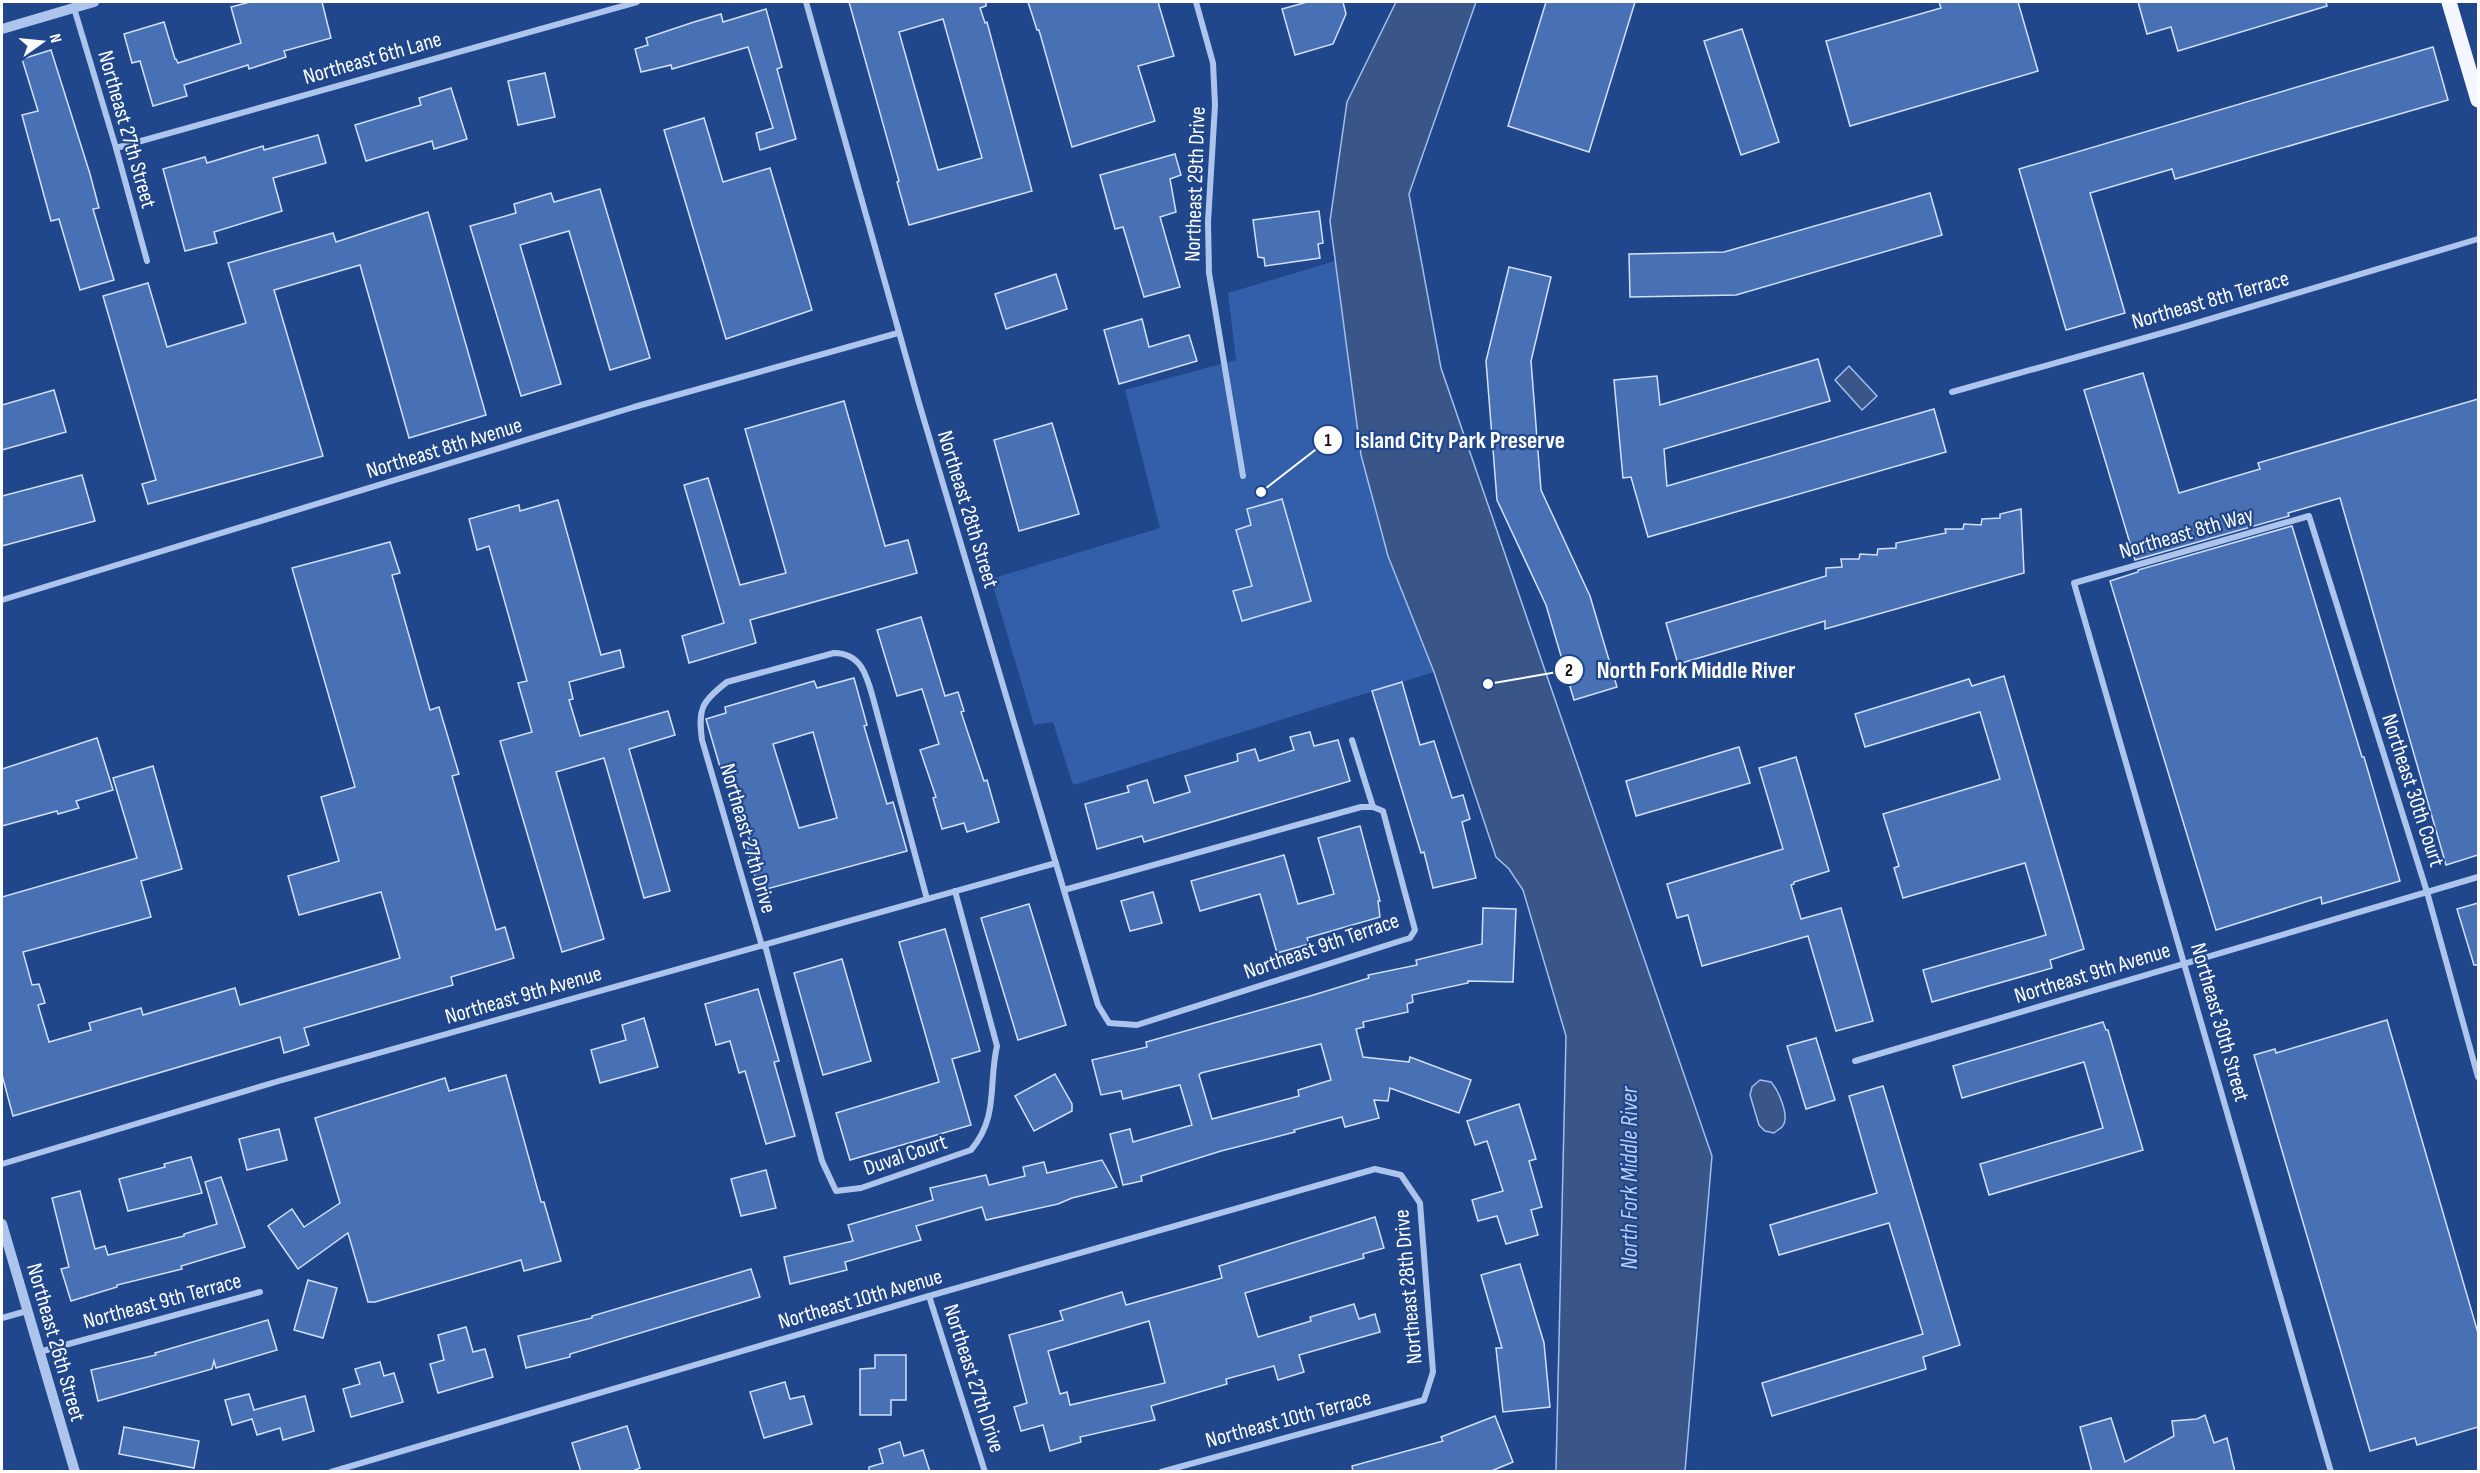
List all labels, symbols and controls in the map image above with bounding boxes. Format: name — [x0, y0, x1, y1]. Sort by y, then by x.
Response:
north arrow — [12, 12, 72, 72]
street label: Northeast 6th Lane — [300, 26, 445, 91]
text: N — [45, 32, 65, 45]
street label: Northeast 27th Street — [91, 48, 162, 212]
street label: Northeast 29th Drive — [1179, 106, 1212, 262]
street label: Northeast 8th Terrace — [2129, 265, 2292, 336]
street label: Northeast 8th Avenue — [363, 412, 526, 485]
callout: Island City Park Preserve — [1313, 419, 1578, 461]
text: Island City Park Preserve — [1355, 426, 1565, 455]
street label: Northeast 28th Street — [931, 427, 1004, 592]
text: 1 — [1324, 430, 1332, 451]
street label: Northeast 8th Way — [2116, 501, 2257, 565]
callout: North Fork Middle River — [1554, 649, 1807, 691]
text: North Fork Middle River — [1597, 656, 1796, 685]
text: 2 — [1565, 660, 1573, 681]
street label: Northeast 30th Court — [2375, 711, 2450, 871]
street label: Northeast 27th Drive — [713, 760, 782, 916]
street label: Northeast 9th Terrace — [1240, 907, 1403, 986]
street label: Northeast 9th Avenue — [2011, 937, 2174, 1010]
street label: Northeast 30th Street — [2184, 940, 2255, 1105]
street label: Northeast 9th Avenue — [442, 960, 605, 1031]
water label: North Fork Middle River — [1615, 1085, 1644, 1270]
street label: Duval Court — [860, 1129, 951, 1182]
street label: Northeast 28th Drive — [1388, 1208, 1429, 1365]
street label: Northeast 26th Street — [20, 1260, 91, 1425]
street label: Northeast 10th Avenue — [775, 1263, 946, 1336]
street label: Northeast 9th Terrace — [80, 1267, 244, 1336]
street label: Northeast 27th Drive — [937, 1301, 1010, 1456]
street label: Northeast 10th Terrace — [1203, 1384, 1374, 1455]

